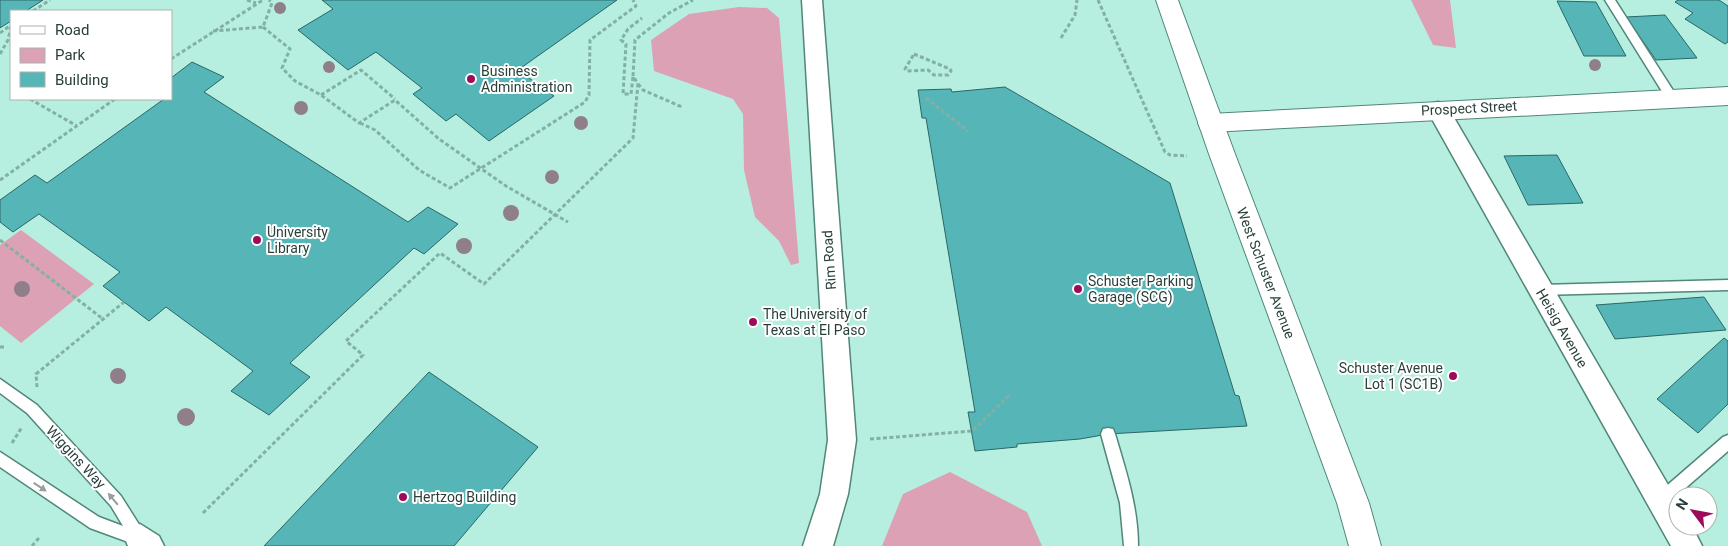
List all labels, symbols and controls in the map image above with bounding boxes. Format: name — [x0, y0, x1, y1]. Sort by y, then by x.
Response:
legend — [10, 10, 172, 100]
text: Road — [55, 21, 89, 39]
text: Park — [55, 46, 86, 64]
place label: Business Administration — [481, 63, 572, 95]
text: Building — [55, 71, 109, 89]
marker: Business Administration — [465, 73, 477, 85]
street label: Prospect Street — [1421, 97, 1518, 119]
street label: West Schuster Avenue — [1234, 205, 1298, 341]
place label: University Library — [267, 224, 328, 256]
street label: Rim Road — [819, 230, 839, 290]
marker: University Library — [251, 234, 263, 246]
place label: Schuster Parking Garage (SCG) — [1088, 273, 1194, 306]
marker: Schuster Parking Garage (SCG) — [1072, 283, 1084, 295]
street label: Heisig Avenue — [1533, 286, 1591, 370]
place label: The University of Texas at El Paso — [763, 306, 867, 338]
marker: The University of Texas at El Paso — [747, 316, 759, 328]
place label: Schuster Avenue Lot 1 (SC1B) — [1339, 360, 1443, 393]
marker: Schuster Avenue Lot 1 (SC1B) — [1447, 370, 1459, 382]
street label: Wiggins Way — [43, 422, 109, 492]
one-way arrow — [33, 482, 47, 492]
north arrow — [1668, 486, 1718, 536]
place label: Hertzog Building — [413, 489, 516, 505]
marker: Hertzog Building — [397, 491, 409, 503]
one-way arrow — [108, 492, 119, 505]
text: N — [1673, 496, 1691, 513]

